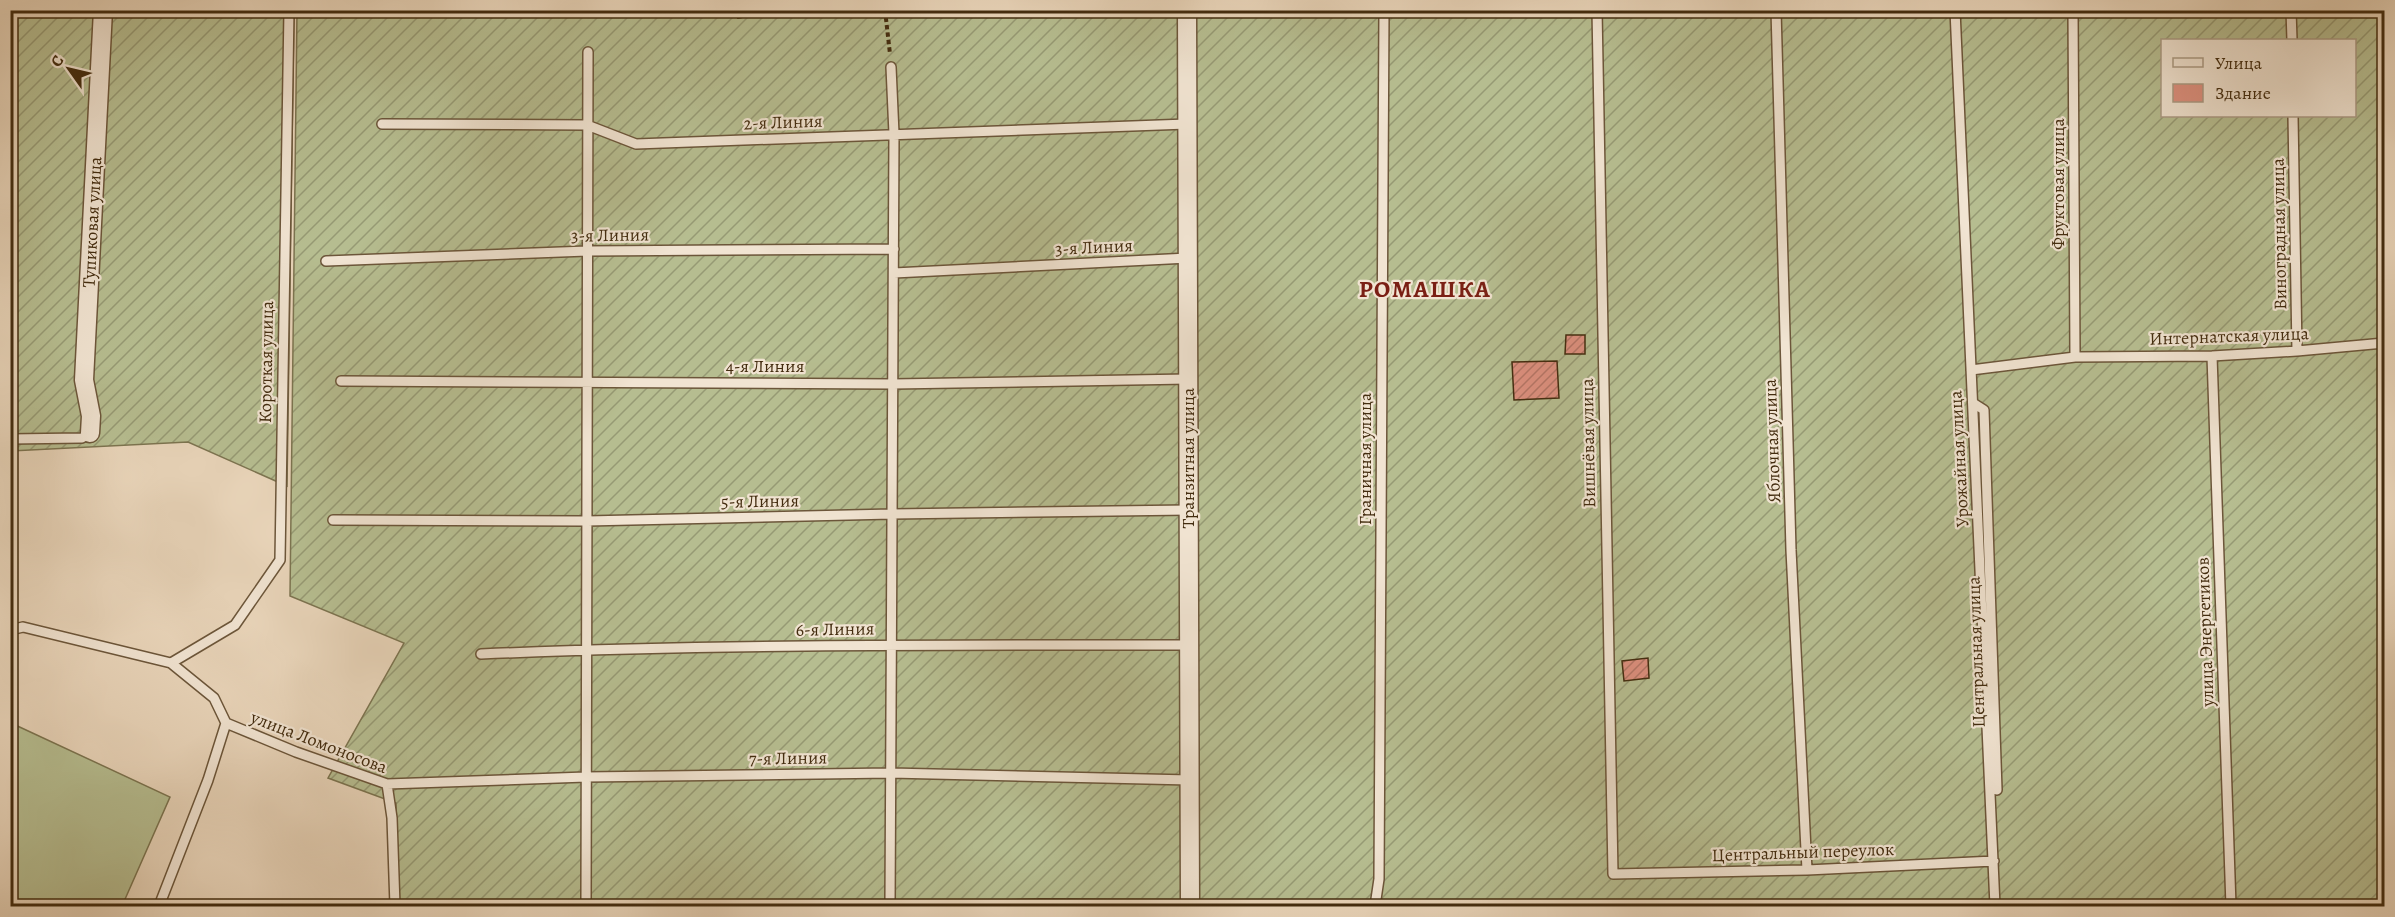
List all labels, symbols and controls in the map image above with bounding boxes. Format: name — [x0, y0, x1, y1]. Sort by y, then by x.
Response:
north arrow — [39, 39, 99, 99]
legend — [2161, 39, 2356, 117]
text: С — [46, 51, 69, 71]
text: Улица — [2215, 51, 2263, 75]
text: Здание — [2215, 81, 2271, 105]
street label: 2-я Линия — [743, 109, 823, 135]
street label: Фруктовая улица — [2046, 118, 2070, 250]
street label: Тупиковая улица — [77, 155, 107, 288]
street label: Виноградная улица — [2266, 157, 2292, 310]
street label: 3-я Линия — [571, 222, 649, 248]
street label: 3-я Линия — [1054, 233, 1134, 261]
district label: РОМАШКА — [1359, 273, 1491, 305]
street label: Короткая улица — [253, 300, 279, 423]
street label: Интернатская улица — [2149, 321, 2310, 351]
street label: 4-я Линия — [726, 354, 804, 378]
street label: Вишнёвая улица — [1575, 377, 1601, 508]
street label: Яблочная улица — [1758, 378, 1786, 503]
street label: Транзитная улица — [1176, 387, 1200, 528]
street label: Урожайная улица — [1943, 389, 1975, 528]
street label: Граничная улица — [1353, 392, 1377, 525]
street label: 5-я Линия — [721, 488, 799, 514]
street label: улица Энергетиков — [2190, 557, 2220, 708]
street label: Центральная улица — [1961, 575, 1991, 728]
street label: 6-я Линия — [795, 616, 875, 642]
street label: улица Ломоносова — [246, 705, 391, 779]
street label: 7-я Линия — [749, 745, 827, 771]
street label: Центральный переулок — [1711, 837, 1895, 867]

